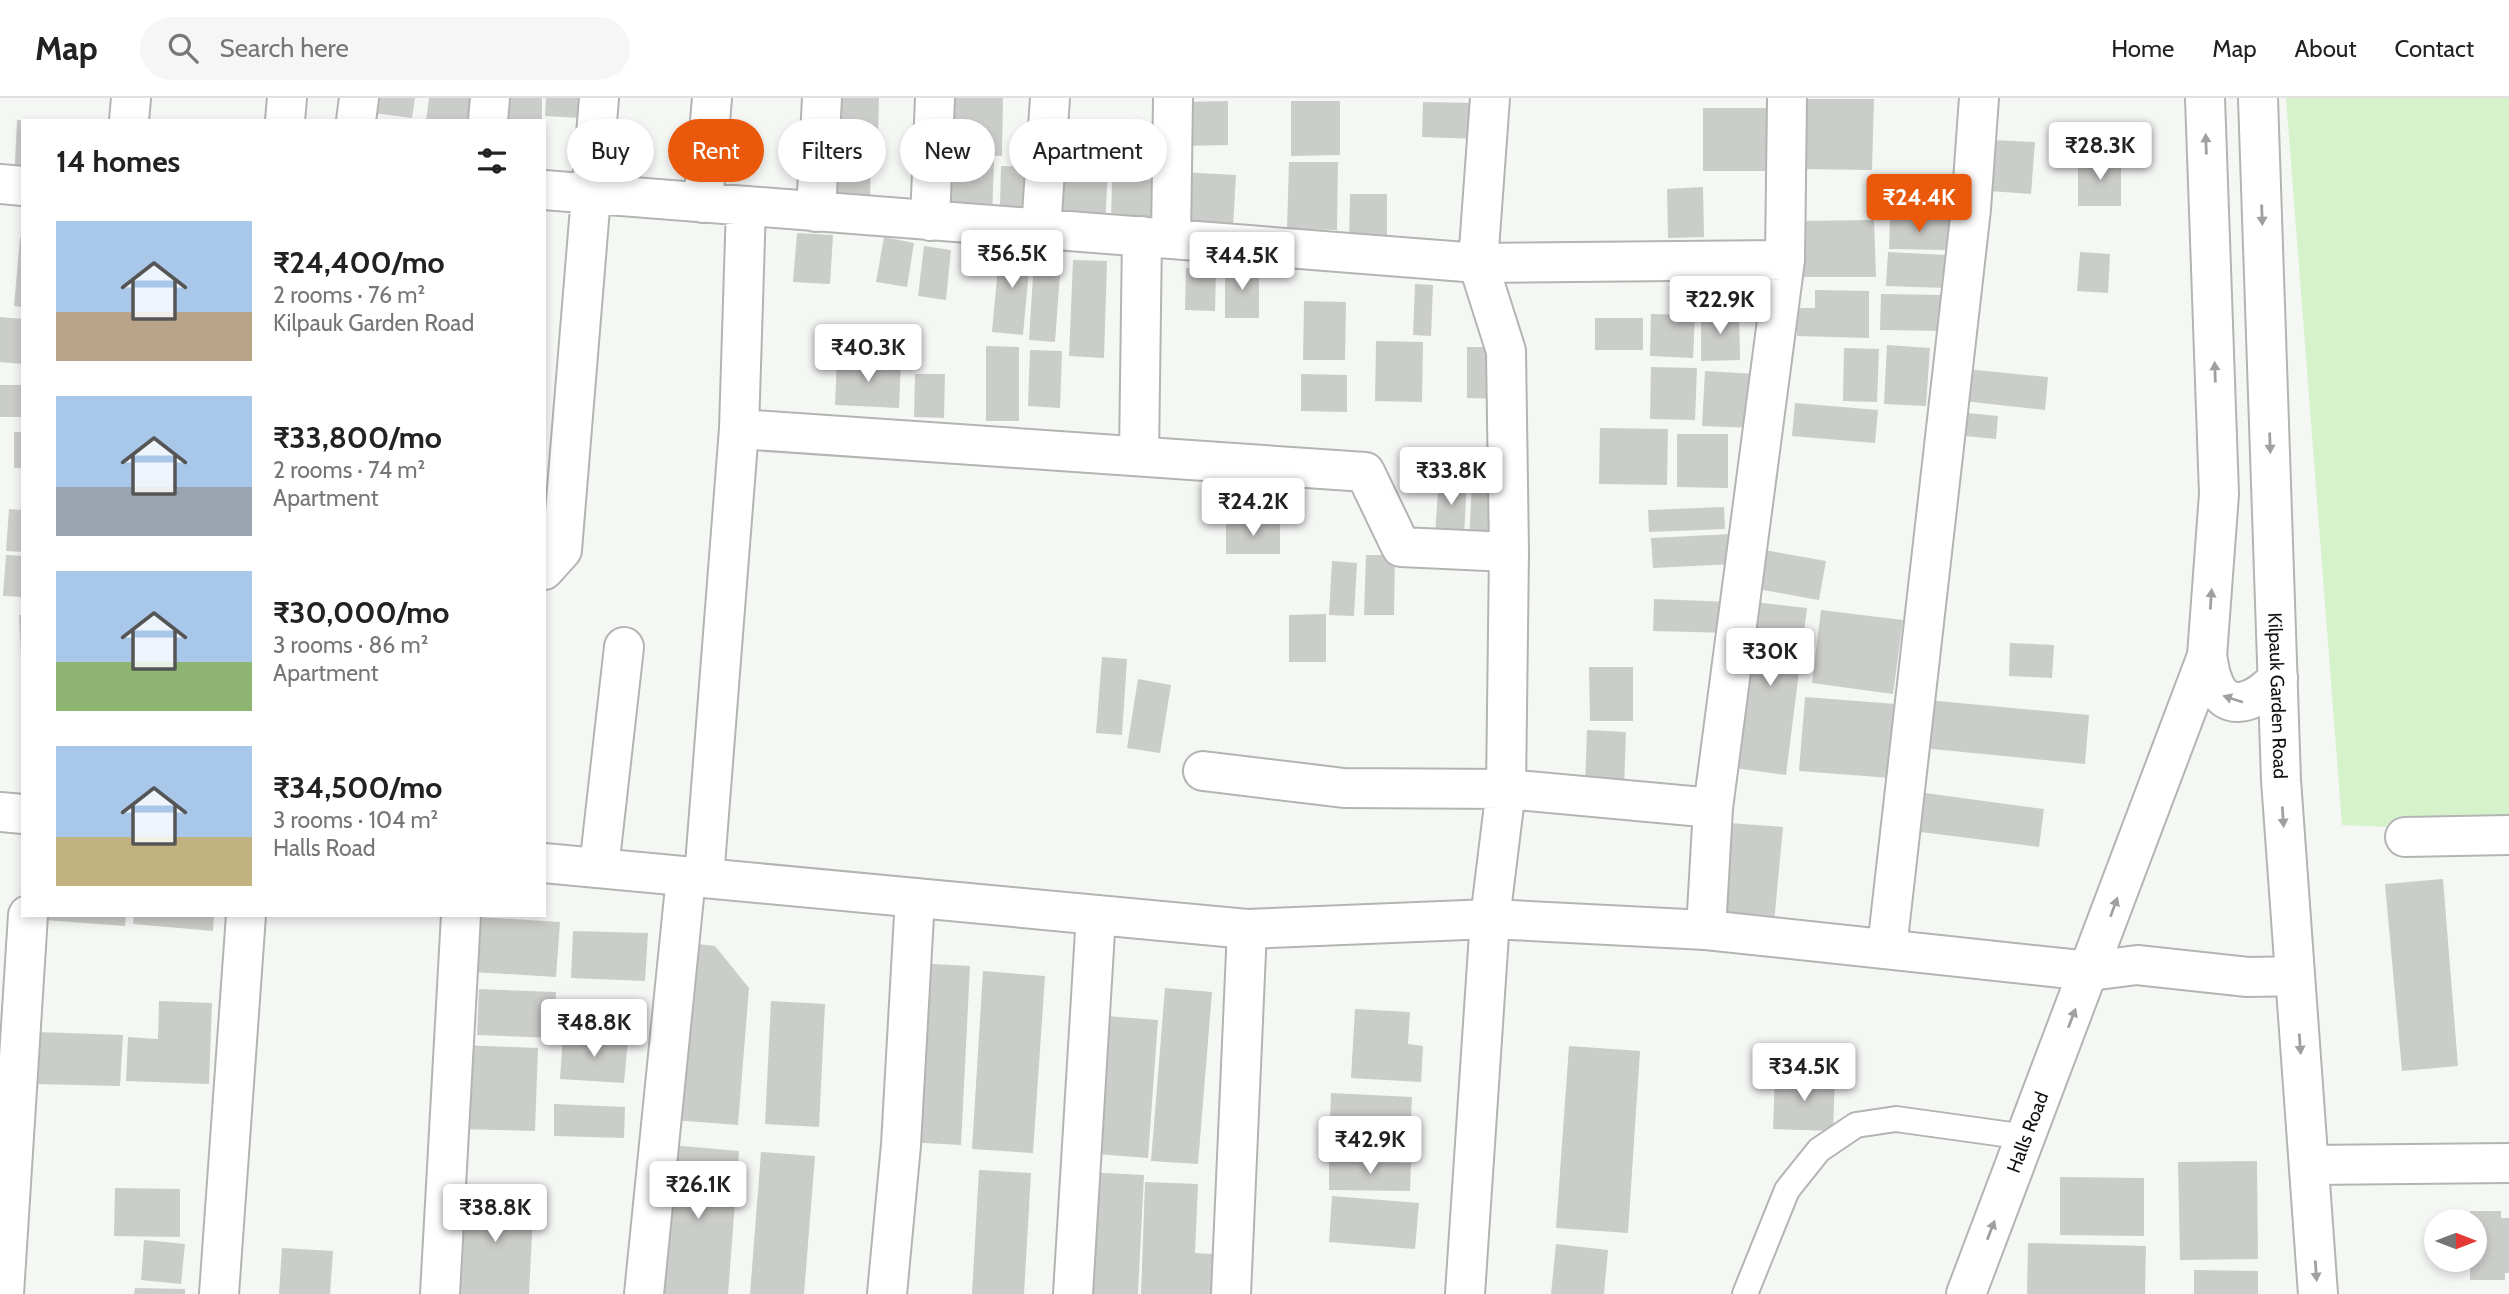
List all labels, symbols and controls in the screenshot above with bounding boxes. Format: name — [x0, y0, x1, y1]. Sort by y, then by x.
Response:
search box — [140, 17, 630, 80]
text: Map — [35, 28, 98, 68]
icon: search — [164, 29, 202, 67]
text: Search here — [220, 32, 349, 64]
text: Home — [2111, 34, 2174, 63]
text: Map — [2212, 34, 2257, 63]
text: About — [2295, 34, 2357, 63]
text: Contact — [2395, 34, 2474, 63]
chip: Buy — [567, 119, 654, 182]
chip: Rent — [668, 119, 764, 182]
chip: Filters — [778, 119, 886, 182]
chip: New — [900, 119, 995, 182]
chip: Apartment — [1009, 119, 1167, 182]
pin: ₹28.3K — [2043, 122, 2157, 182]
text: ₹28.3K — [2065, 131, 2135, 159]
one-way arrow — [2201, 133, 2212, 155]
icon: filters — [473, 142, 511, 180]
text: 14 homes — [56, 143, 180, 180]
pin: ₹24.4K — [1862, 174, 1976, 234]
text: ₹24.4K — [1883, 183, 1955, 211]
one-way arrow — [2256, 204, 2267, 226]
pin: ₹56.5K — [955, 230, 1069, 290]
pin: ₹44.5K — [1185, 232, 1299, 292]
text: ₹56.5K — [977, 239, 1047, 267]
text: ₹44.5K — [1206, 241, 1278, 269]
text: ₹24,400/mo — [273, 244, 445, 281]
icon: home — [112, 249, 196, 333]
pin: ₹22.9K — [1663, 276, 1777, 336]
text: 2 rooms · 76 m² — [273, 281, 425, 309]
text: ₹22.9K — [1686, 285, 1754, 313]
text: Kilpauk Garden Road — [273, 309, 474, 337]
pin: ₹40.3K — [811, 324, 925, 384]
text: ₹40.3K — [831, 333, 905, 361]
one-way arrow — [2209, 361, 2220, 383]
text: ₹33,800/mo — [273, 419, 442, 456]
icon: home — [112, 424, 196, 508]
one-way arrow — [2264, 432, 2275, 454]
pin: ₹33.8K — [1394, 448, 1508, 507]
text: 2 rooms · 74 m² — [273, 456, 425, 484]
text: ₹33.8K — [1416, 456, 1486, 484]
pin: ₹24.2K — [1196, 478, 1310, 538]
text: Apartment — [273, 484, 378, 512]
text: ₹24.2K — [1218, 487, 1288, 515]
one-way arrow — [2206, 588, 2217, 610]
text: ₹30,000/mo — [273, 594, 449, 631]
icon: home — [112, 599, 196, 683]
street label: Kilpauk Garden Road — [2263, 612, 2292, 779]
pin: ₹30K — [1729, 628, 1811, 688]
text: 3 rooms · 86 m² — [273, 631, 428, 659]
text: ₹30K — [1742, 637, 1798, 665]
text: Apartment — [273, 659, 378, 687]
one-way arrow — [2222, 693, 2243, 704]
text: ₹34,500/mo — [273, 769, 442, 806]
icon: home — [112, 774, 196, 858]
text: 3 rooms · 104 m² — [273, 806, 438, 834]
one-way arrow — [2278, 806, 2289, 828]
text: Halls Road — [273, 834, 376, 862]
one-way arrow — [2108, 897, 2119, 918]
pin: ₹48.8K — [537, 1000, 651, 1059]
one-way arrow — [2067, 1007, 2078, 1028]
text: ₹48.8K — [557, 1008, 631, 1036]
one-way arrow — [2295, 1033, 2306, 1055]
pin: ₹34.5K — [1747, 1044, 1861, 1103]
text: ₹34.5K — [1768, 1052, 1840, 1080]
street label: Halls Road — [2002, 1089, 2053, 1176]
pin: ₹42.9K — [1313, 1116, 1427, 1176]
text: ₹42.9K — [1334, 1125, 1406, 1153]
pin: ₹26.1K — [641, 1162, 755, 1221]
text: ₹26.1K — [665, 1170, 731, 1198]
pin: ₹38.8K — [438, 1184, 552, 1244]
text: ₹38.8K — [459, 1193, 531, 1221]
north arrow — [2424, 1209, 2487, 1272]
map controls — [2424, 1209, 2487, 1272]
one-way arrow — [1985, 1220, 1996, 1241]
one-way arrow — [2311, 1260, 2322, 1282]

